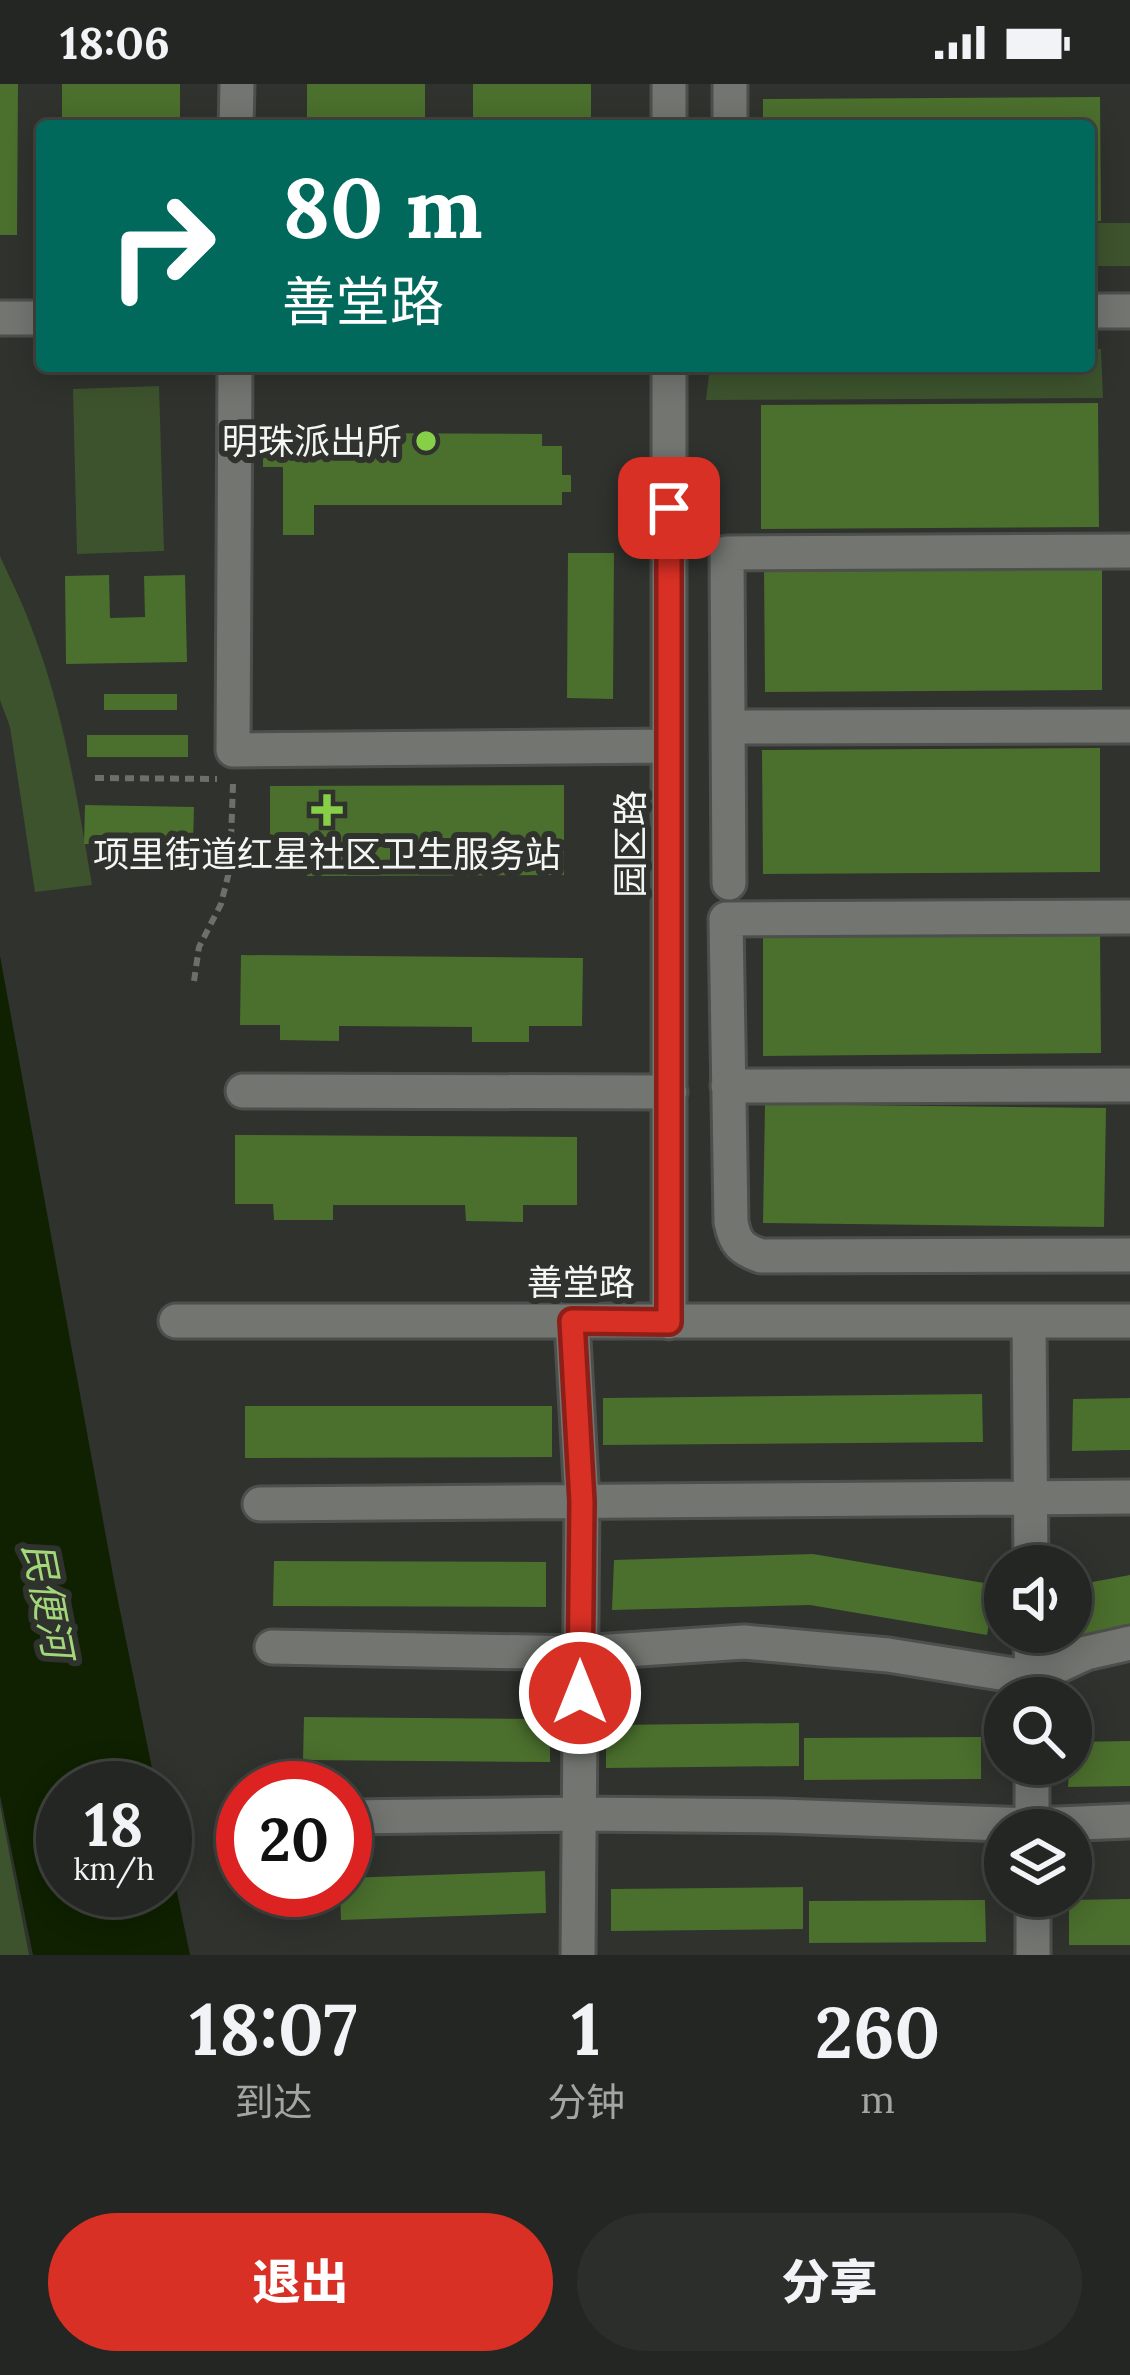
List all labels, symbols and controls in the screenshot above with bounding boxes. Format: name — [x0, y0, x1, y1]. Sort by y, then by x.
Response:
text: 18:06 — [60, 14, 170, 71]
text: 80 m — [282, 153, 483, 261]
icon: right — [84, 168, 240, 324]
text: 善堂路 — [282, 267, 444, 336]
place label: 明珠派出所 — [222, 418, 402, 464]
marker: 明珠派出所 — [413, 428, 439, 454]
pin — [618, 457, 720, 559]
icon: arrive — [636, 475, 702, 541]
street label: 园区路 — [607, 790, 653, 898]
marker: 项里街道红星社区卫生服务站 — [311, 794, 343, 826]
place label: 项里街道红星社区卫生服务站 — [93, 831, 561, 877]
street label: 善堂路 — [527, 1259, 635, 1305]
water label: 民便河 — [12, 1538, 85, 1669]
map controls — [984, 1545, 1092, 1917]
button: sound — [984, 1545, 1092, 1653]
position arrow — [517, 1630, 643, 1756]
button: search — [984, 1677, 1092, 1785]
speed limit sign: 20 — [216, 1761, 372, 1917]
text: 18 — [85, 1786, 143, 1862]
button: layers — [984, 1809, 1092, 1917]
text: km/h — [73, 1850, 155, 1888]
text: 18:07 — [190, 1983, 358, 2075]
text: 1 — [572, 1983, 601, 2075]
text: 260 — [815, 1986, 940, 2078]
text: m — [860, 2074, 895, 2124]
text: 到达 — [235, 2077, 313, 2127]
text: 分钟 — [547, 2077, 625, 2127]
button: 退出 — [48, 2213, 553, 2351]
button: 分享 — [577, 2213, 1082, 2351]

